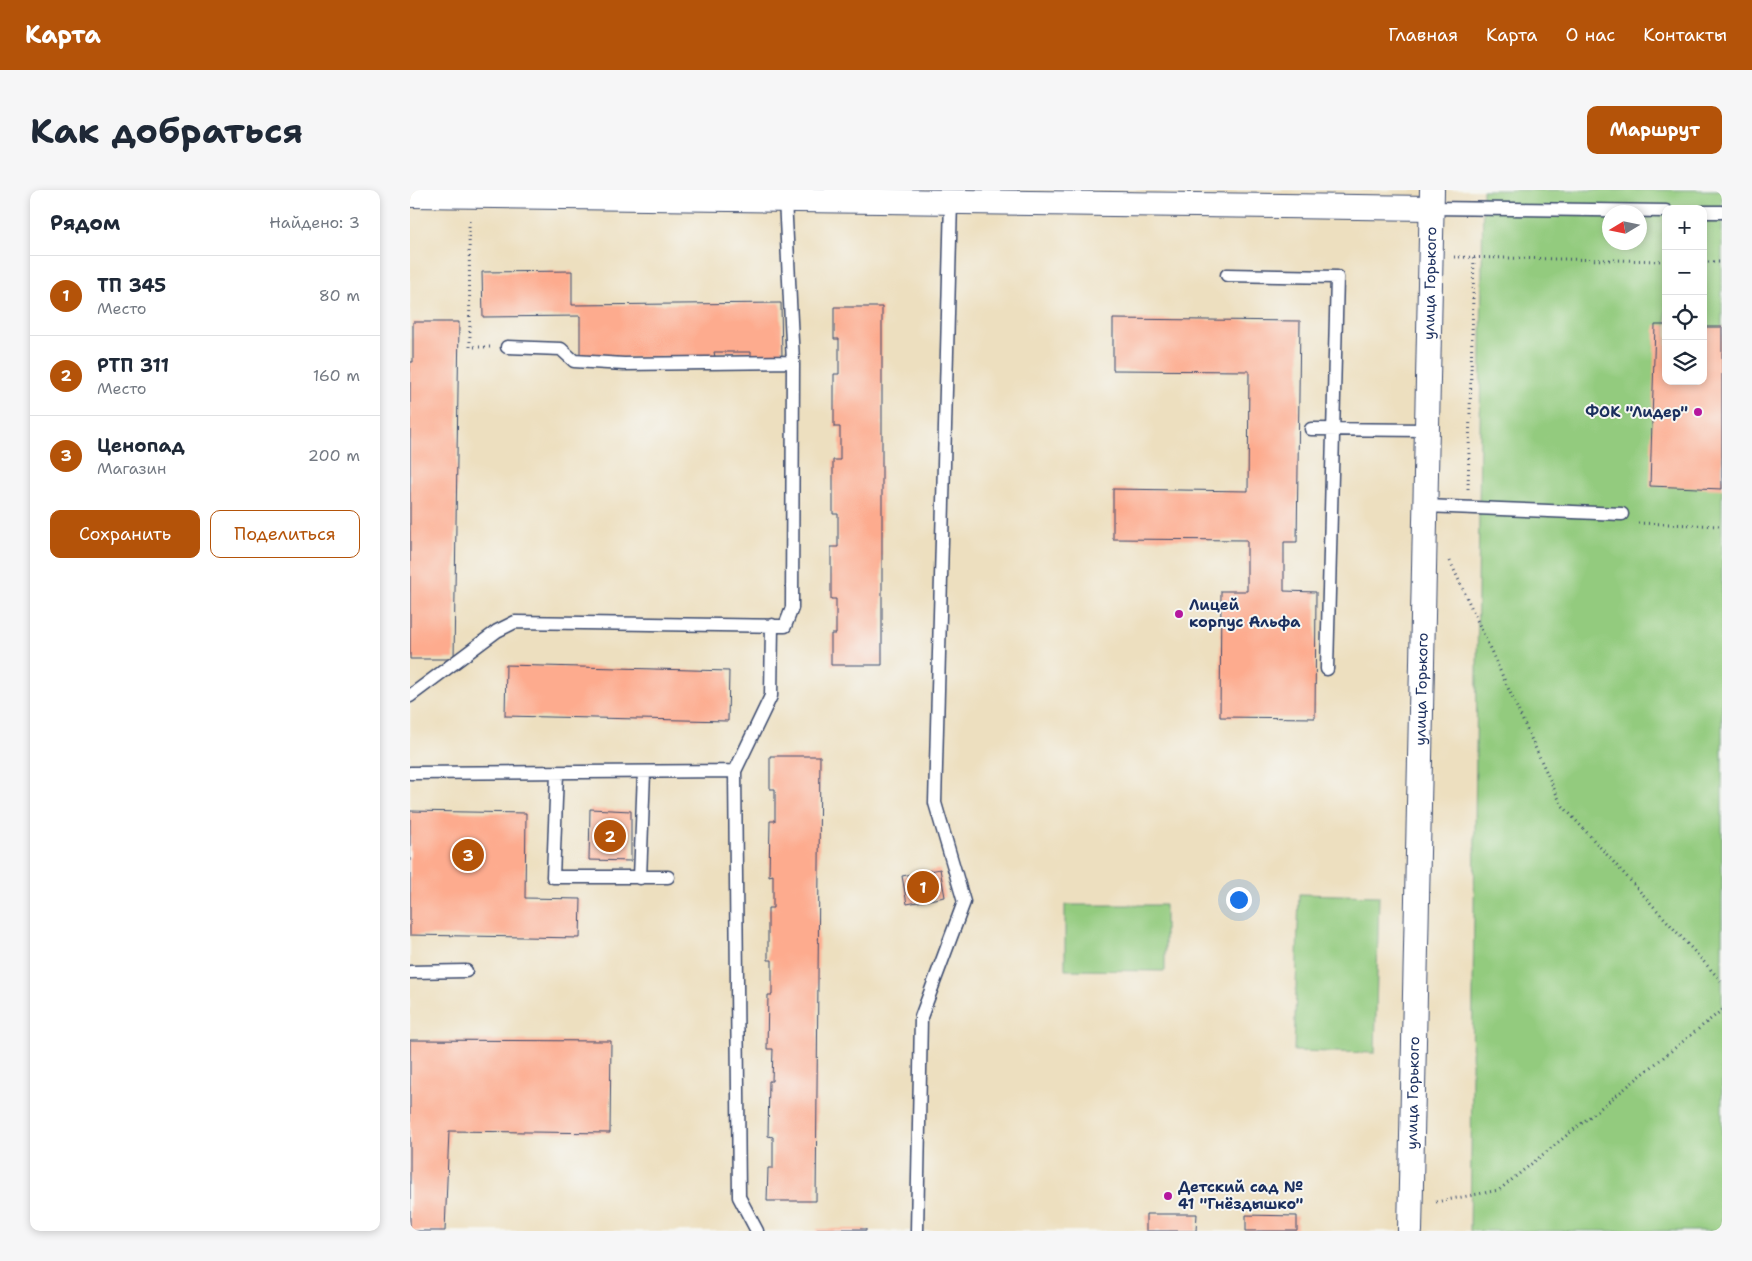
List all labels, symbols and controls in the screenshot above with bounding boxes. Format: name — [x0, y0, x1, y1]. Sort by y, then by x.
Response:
text: Карта — [25, 19, 101, 51]
text: Главная — [1388, 23, 1458, 47]
text: Карта — [1486, 23, 1538, 47]
text: О нас — [1566, 23, 1615, 47]
text: Контакты — [1643, 23, 1727, 47]
button: Маршрут — [1587, 106, 1722, 154]
text: Как добраться — [30, 107, 303, 154]
north arrow — [1602, 205, 1647, 250]
map controls — [1662, 205, 1707, 385]
button: + — [1662, 205, 1707, 250]
text: Рядом — [50, 209, 120, 237]
text: Найдено: 3 — [269, 212, 360, 233]
street label: улица Горького — [1419, 226, 1441, 340]
button: − — [1662, 250, 1707, 295]
text: ТП 345 — [97, 273, 166, 298]
text: 1 — [62, 285, 70, 306]
text: 80 m — [319, 285, 360, 306]
button: locate — [1662, 295, 1707, 340]
text: Место — [97, 298, 147, 319]
button: layers — [1662, 340, 1707, 385]
text: РТП 311 — [97, 353, 169, 378]
text: 2 — [60, 365, 72, 386]
text: 160 m — [313, 365, 360, 386]
text: Место — [97, 378, 147, 399]
place label: ФОК "Лидер" — [1585, 402, 1688, 422]
marker: ФОК "Лидер" — [1692, 406, 1704, 418]
text: Ценопад — [97, 433, 185, 458]
text: 3 — [60, 445, 72, 466]
text: 200 m — [308, 445, 360, 466]
text: Магазин — [97, 458, 166, 479]
button: Сохранить — [50, 510, 200, 558]
button: Поделиться — [210, 510, 360, 558]
place label: Лицей корпус Альфа — [1189, 595, 1301, 632]
marker: Лицей корпус Альфа — [1173, 608, 1185, 620]
street label: улица Горького — [1410, 632, 1433, 746]
pin: 2 — [594, 817, 626, 855]
pin: 3 — [452, 836, 484, 874]
pin: 1 — [907, 868, 939, 906]
your location — [1226, 887, 1252, 913]
street label: улица Горького — [1402, 1036, 1424, 1150]
place label: Детский сад № 41 "Гнёздышко" — [1178, 1177, 1303, 1214]
marker: Детский сад № 41 "Гнёздышко" — [1162, 1190, 1174, 1202]

